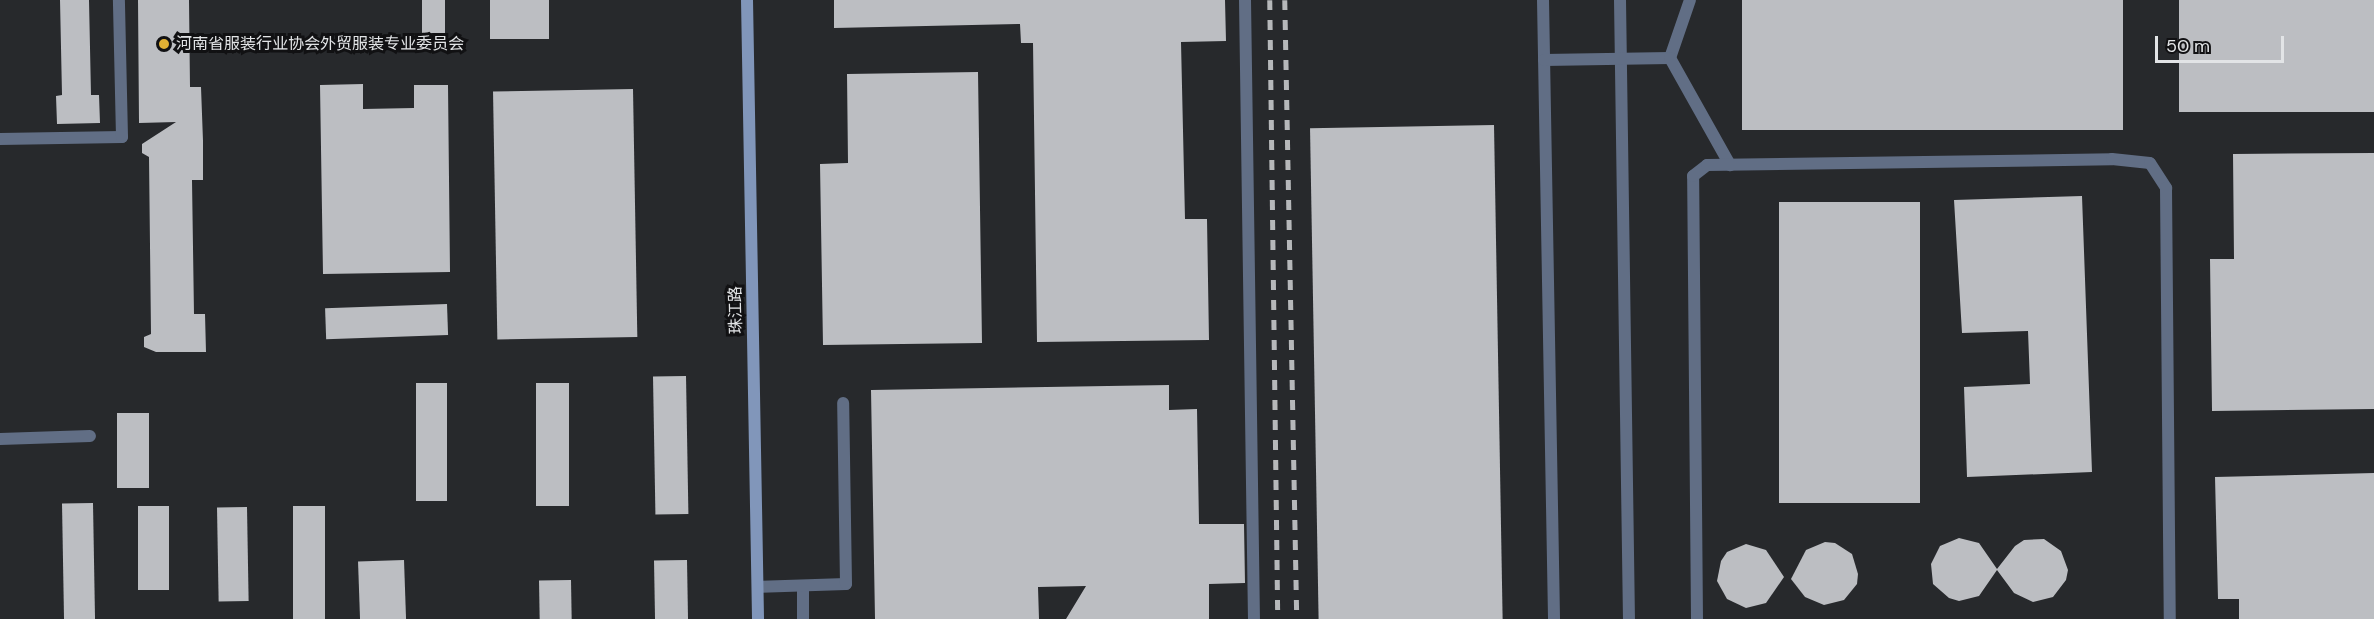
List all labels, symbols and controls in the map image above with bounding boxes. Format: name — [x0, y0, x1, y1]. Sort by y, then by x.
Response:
scale bar — [2158, 24, 2287, 62]
place label: 河南省服装行业协会外贸服装专业委员会 — [176, 34, 464, 54]
text: 50 m — [2166, 34, 2210, 58]
marker: 河南省服装行业协会外贸服装专业委员会 — [157, 37, 171, 51]
street label: 珠江路 — [726, 286, 746, 334]

